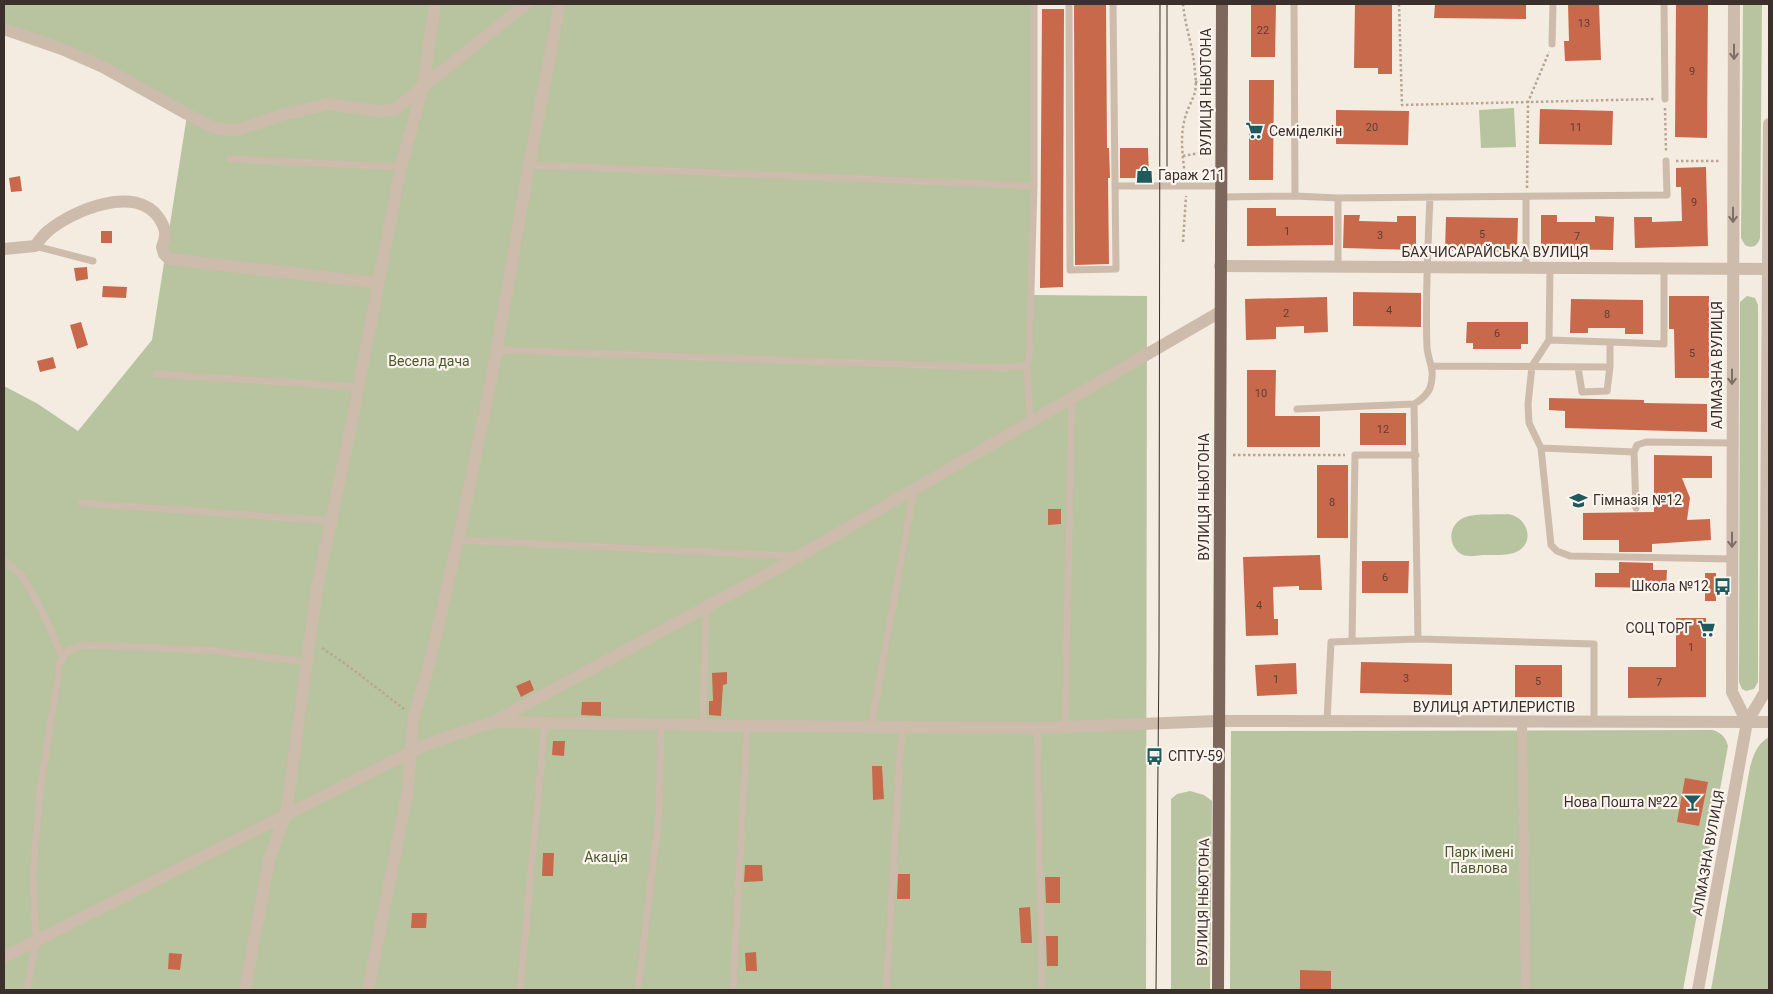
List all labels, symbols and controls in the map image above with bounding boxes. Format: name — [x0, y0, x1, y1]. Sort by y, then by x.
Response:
house number: 13 — [1578, 17, 1590, 30]
house number: 22 — [1257, 24, 1269, 37]
street label: ВУЛИЦЯ НЬЮТОНА — [1198, 28, 1214, 156]
one-way arrow — [1729, 44, 1739, 60]
house number: 9 — [1689, 65, 1695, 78]
supermarket icon: Семіделкін — [1245, 121, 1265, 141]
house number: 20 — [1366, 121, 1378, 134]
house number: 11 — [1570, 121, 1582, 134]
place label: Семіделкін — [1269, 123, 1342, 139]
shop icon: Гараж 211 — [1134, 165, 1154, 185]
place label: Гараж 211 — [1158, 167, 1225, 183]
house number: 9 — [1691, 196, 1697, 209]
one-way arrow — [1728, 206, 1738, 223]
house number: 1 — [1284, 225, 1290, 238]
house number: 5 — [1479, 228, 1485, 241]
house number: 3 — [1377, 229, 1383, 242]
house number: 7 — [1574, 230, 1580, 243]
street label: БАХЧИСАРАЙСЬКА ВУЛИЦЯ — [1401, 244, 1589, 260]
street label: АЛМАЗНА ВУЛИЦЯ — [1709, 301, 1725, 429]
house number: 4 — [1386, 304, 1392, 317]
house number: 2 — [1283, 307, 1289, 320]
house number: 8 — [1604, 308, 1610, 321]
house number: 6 — [1494, 327, 1500, 340]
house number: 5 — [1689, 347, 1695, 360]
park label: Весела дача — [388, 353, 470, 369]
one-way arrow — [1727, 369, 1737, 385]
house number: 10 — [1255, 387, 1267, 400]
house number: 12 — [1377, 423, 1389, 436]
street label: ВУЛИЦЯ НЬЮТОНА — [1196, 433, 1212, 561]
school or university icon: Гімназія №12 — [1569, 490, 1589, 510]
place label: Гімназія №12 — [1593, 492, 1682, 508]
house number: 8 — [1329, 496, 1335, 509]
one-way arrow — [1727, 532, 1737, 548]
house number: 6 — [1382, 571, 1388, 584]
bus stop icon: Школа №12 — [1713, 576, 1733, 596]
place label: Школа №12 — [1631, 578, 1709, 594]
house number: 4 — [1256, 599, 1262, 612]
supermarket icon: СОЦ ТОРГ — [1696, 618, 1716, 638]
place label: СОЦ ТОРГ — [1625, 620, 1692, 636]
house number: 1 — [1688, 641, 1694, 654]
house number: 3 — [1403, 672, 1409, 685]
house number: 1 — [1273, 673, 1279, 686]
house number: 5 — [1535, 675, 1541, 688]
house number: 7 — [1656, 676, 1662, 689]
street label: ВУЛИЦЯ АРТИЛЕРИСТІВ — [1413, 699, 1575, 715]
bus stop icon: СПТУ-59 — [1144, 746, 1164, 766]
place label: СПТУ-59 — [1168, 748, 1223, 764]
street label: АЛМАЗНА ВУЛИЦЯ — [1689, 789, 1727, 917]
bar icon: Нова Пошта №22 — [1682, 792, 1702, 812]
place label: Нова Пошта №22 — [1564, 794, 1678, 810]
street label: ВУЛИЦЯ НЬЮТОНА — [1194, 838, 1212, 966]
park label: Парк імені Павлова — [1444, 844, 1514, 876]
park label: Акація — [584, 849, 628, 865]

